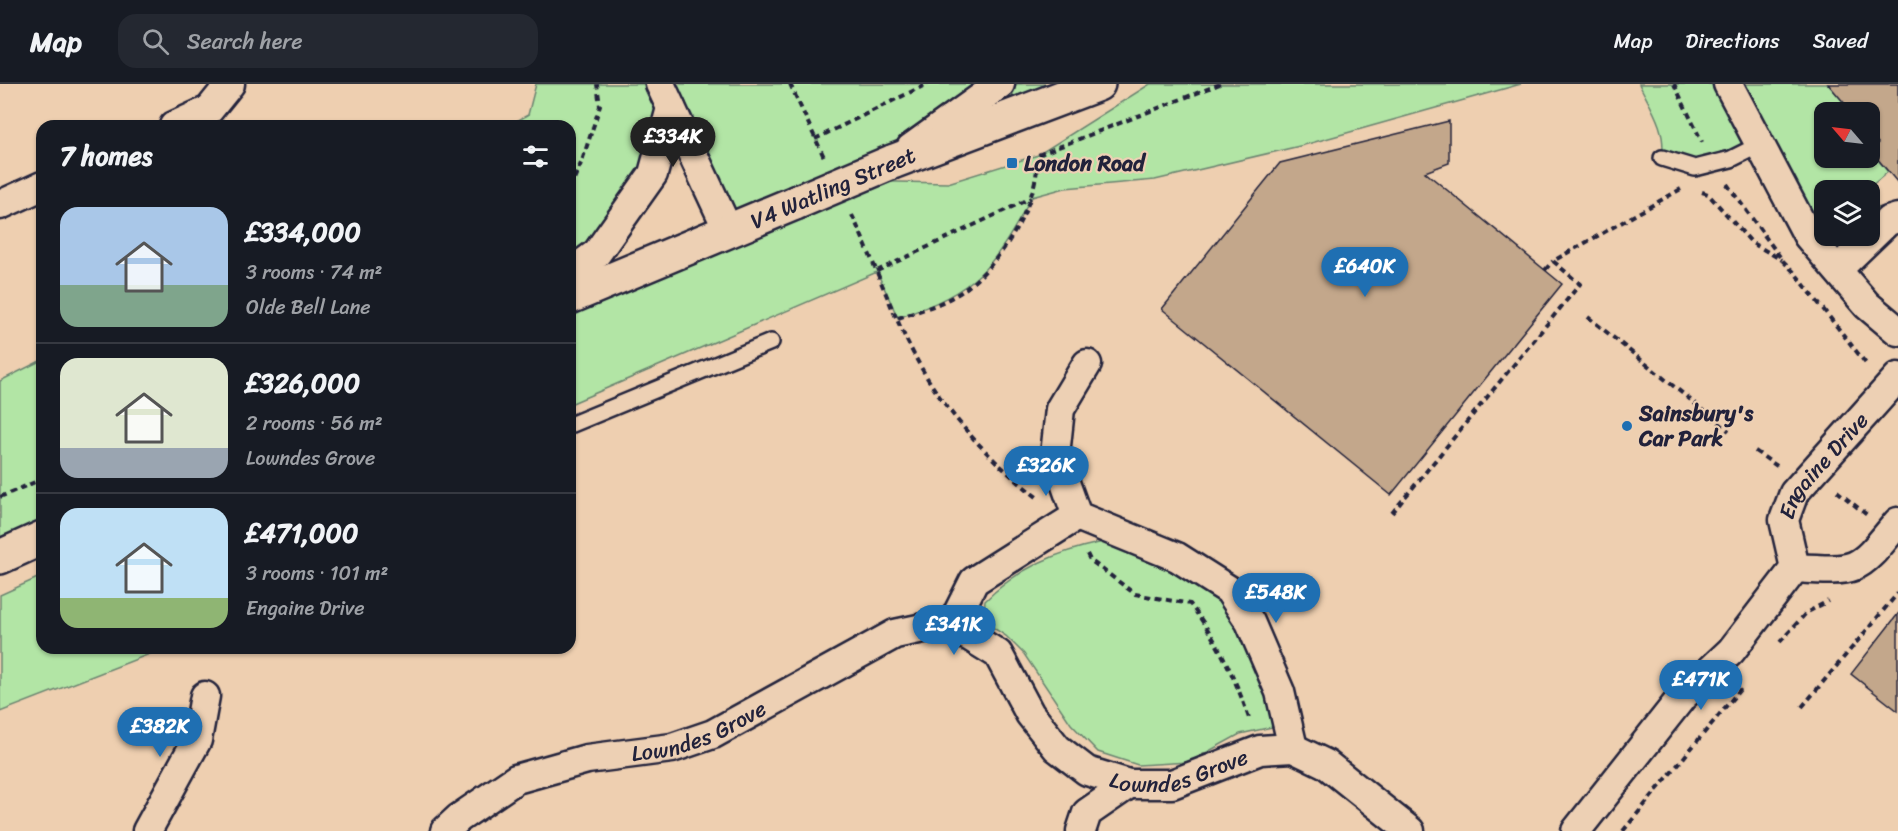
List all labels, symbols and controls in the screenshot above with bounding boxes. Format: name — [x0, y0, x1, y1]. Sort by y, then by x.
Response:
search box — [118, 14, 538, 68]
text: Map — [30, 17, 82, 66]
text: Search here — [187, 22, 303, 61]
text: Map — [1614, 22, 1652, 60]
text: Directions — [1685, 22, 1780, 60]
text: Saved — [1813, 22, 1868, 60]
icon: search — [139, 25, 172, 58]
north arrow — [1814, 102, 1880, 168]
map controls — [1814, 102, 1880, 246]
pin: £334K — [631, 117, 715, 168]
text: £334K — [644, 119, 702, 154]
text: 7 homes — [60, 133, 152, 179]
street label: V4 Watling Street — [744, 135, 922, 240]
icon: filters — [519, 140, 552, 173]
place label: London Road — [1024, 144, 1147, 183]
marker: London Road — [1005, 156, 1019, 170]
button: layers — [1814, 180, 1880, 246]
text: £334,000 — [246, 209, 361, 255]
icon: home — [108, 231, 180, 303]
pin: £640K — [1323, 247, 1407, 298]
text: £640K — [1335, 249, 1395, 284]
text: 3 rooms · 74 m² — [246, 255, 382, 290]
text: Olde Bell Lane — [246, 290, 371, 325]
text: £326,000 — [246, 360, 360, 406]
icon: home — [108, 382, 180, 454]
place label: Sainsbury's Car Park — [1638, 394, 1754, 458]
street label: Engaine Drive — [1767, 402, 1878, 524]
text: 2 rooms · 56 m² — [246, 406, 383, 441]
marker: Sainsbury's Car Park — [1620, 419, 1634, 433]
text: Lowndes Grove — [246, 441, 375, 476]
pin: £326K — [1004, 446, 1088, 497]
text: £326K — [1018, 448, 1074, 483]
text: £471,000 — [246, 510, 358, 556]
icon: home — [108, 532, 180, 604]
text: 3 rooms · 101 m² — [246, 556, 388, 591]
pin: £548K — [1234, 573, 1318, 624]
text: £548K — [1246, 575, 1306, 610]
text: Engaine Drive — [246, 591, 365, 626]
pin: £341K — [912, 605, 996, 656]
text: £341K — [927, 607, 981, 642]
pin: £471K — [1659, 660, 1743, 711]
text: £471K — [1673, 662, 1729, 697]
street label: Lowndes Grove — [629, 689, 773, 773]
pin: £382K — [118, 707, 202, 758]
text: £382K — [131, 709, 189, 744]
street label: Lowndes Grove — [1105, 737, 1254, 804]

